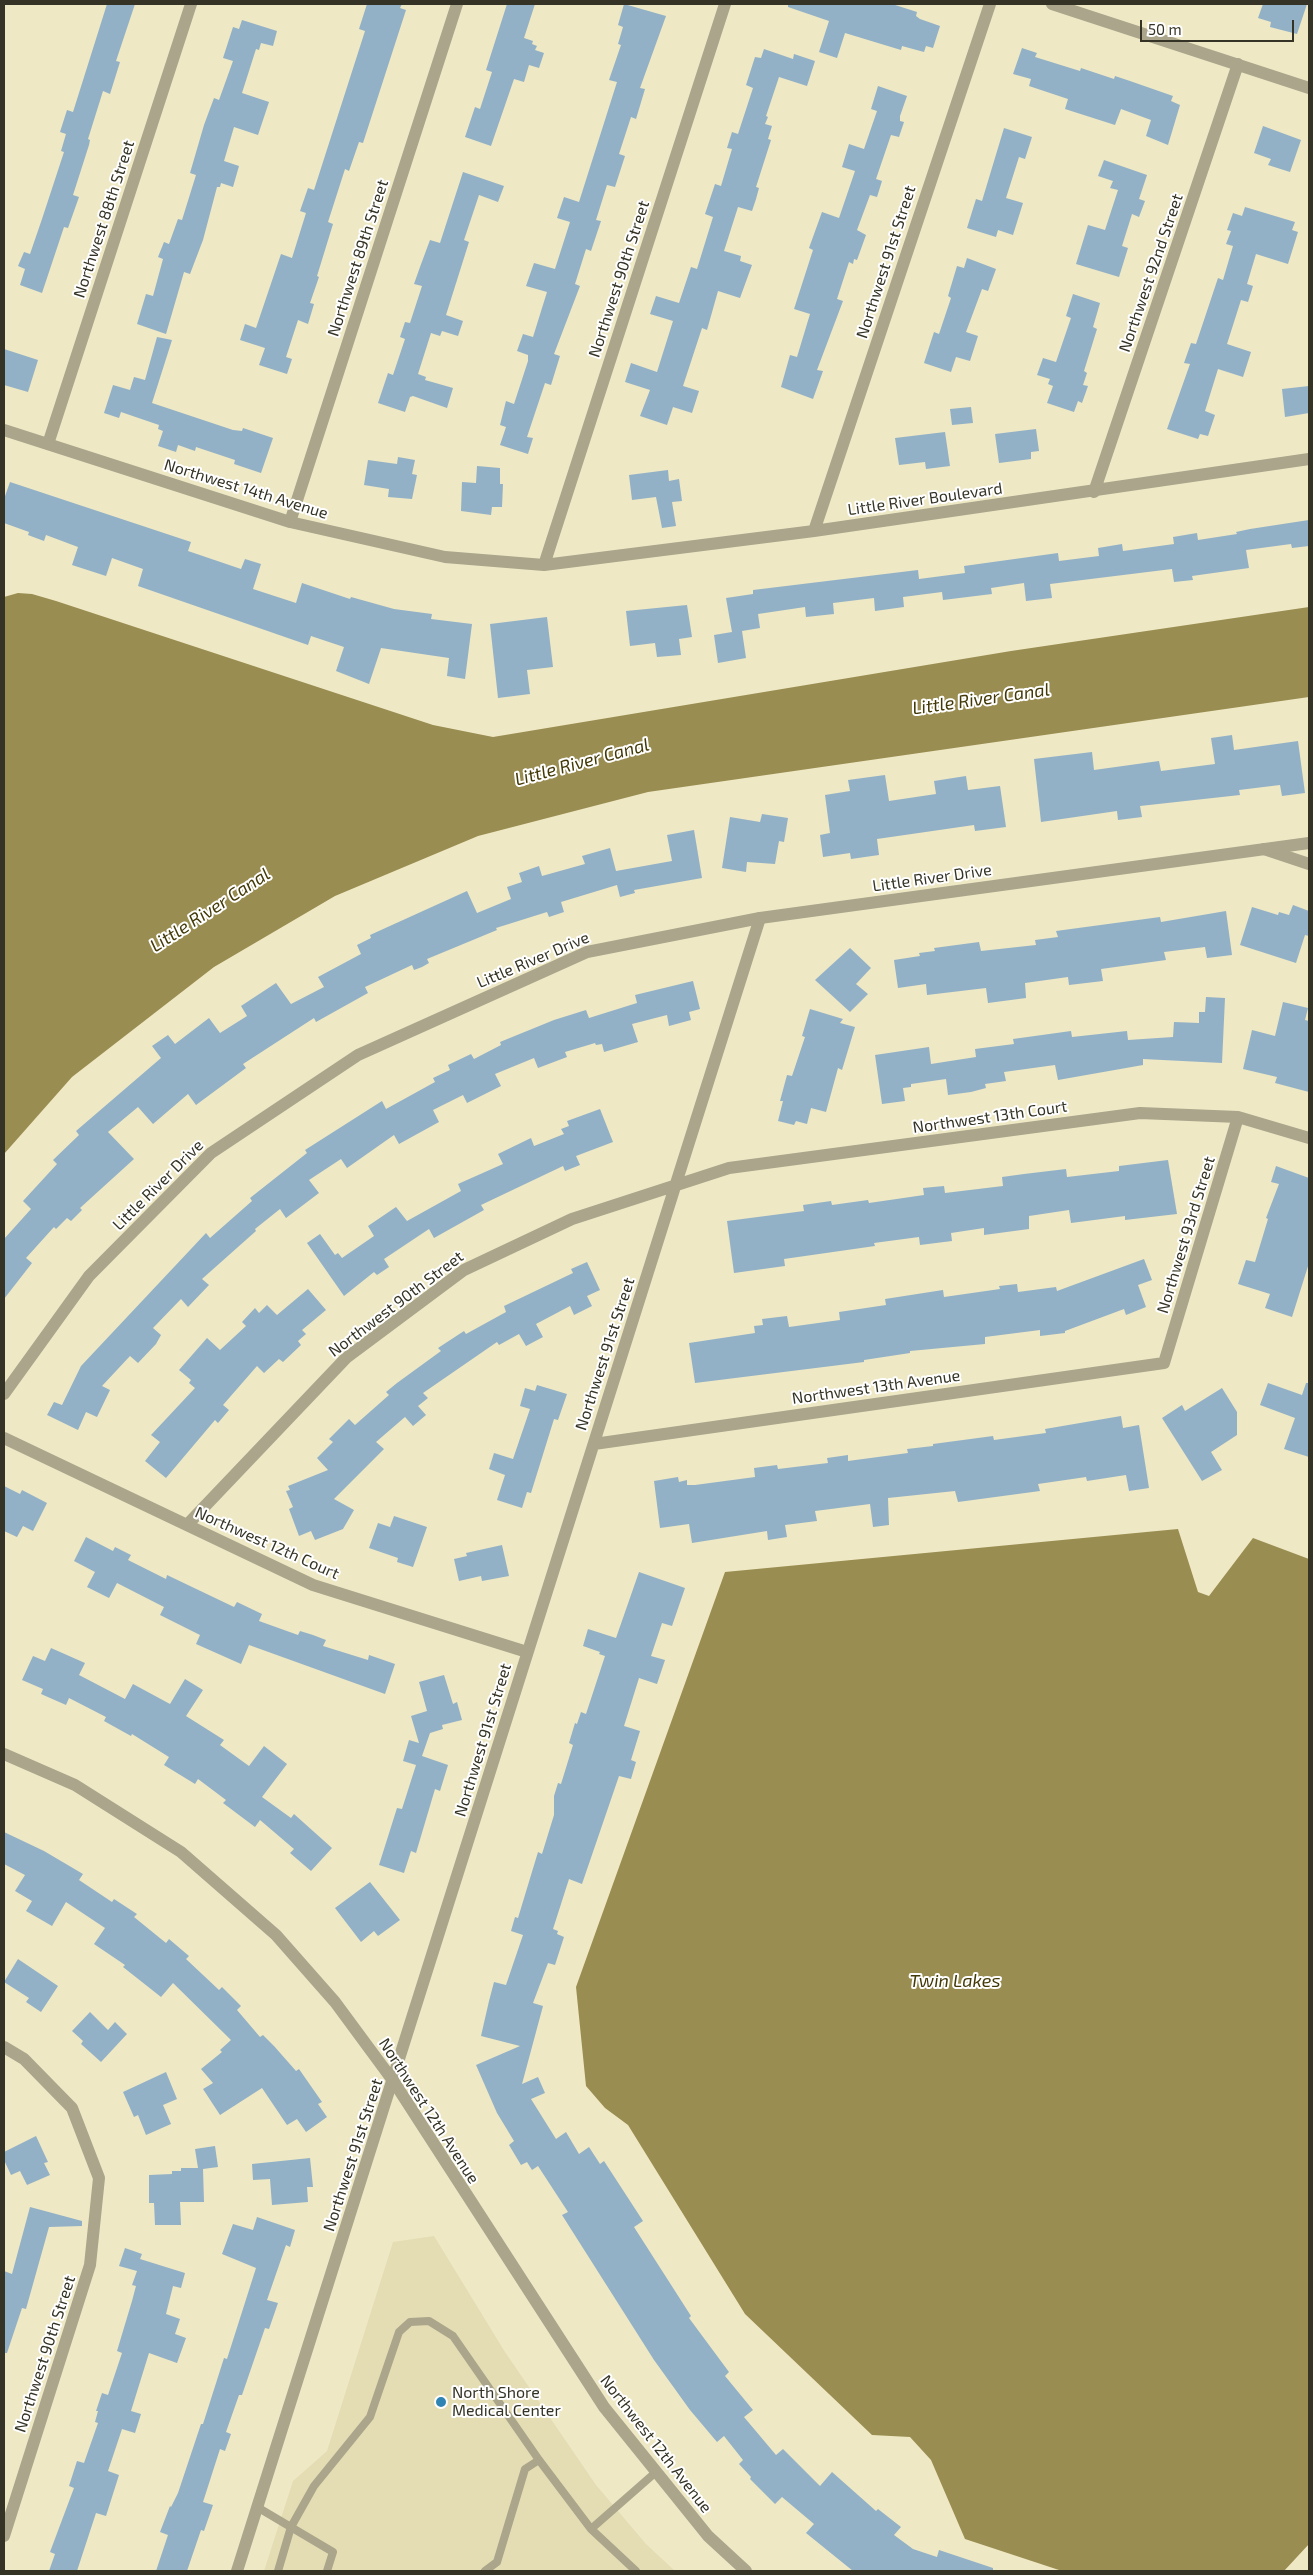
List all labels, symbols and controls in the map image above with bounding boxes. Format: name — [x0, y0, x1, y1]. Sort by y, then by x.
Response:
scale bar — [1143, 10, 1297, 42]
text: 50 m — [1148, 20, 1182, 38]
street label: Northwest 88th Street — [69, 138, 139, 300]
street label: Northwest 89th Street — [324, 177, 392, 339]
street label: Northwest 91st Street — [852, 183, 920, 341]
street label: Northwest 92nd Street — [1115, 191, 1187, 355]
street label: Northwest 90th Street — [585, 198, 653, 360]
street label: Northwest 14th Avenue — [162, 455, 330, 523]
street label: Little River Boulevard — [846, 479, 1004, 519]
water label: Little River Canal — [911, 679, 1051, 719]
water label: Little River Canal — [512, 734, 652, 790]
street label: Little River Drive — [871, 860, 993, 896]
water label: Little River Canal — [146, 863, 274, 957]
street label: Little River Drive — [474, 928, 592, 992]
street label: Northwest 13th Court — [912, 1097, 1068, 1137]
street label: Little River Drive — [109, 1136, 207, 1234]
street label: Northwest 93rd Street — [1153, 1154, 1219, 1316]
street label: Northwest 90th Street — [325, 1247, 467, 1361]
street label: Northwest 91st Street — [571, 1275, 639, 1433]
street label: Northwest 13th Avenue — [791, 1366, 961, 1408]
street label: Northwest 12th Court — [192, 1503, 342, 1583]
street label: Northwest 91st Street — [451, 1661, 515, 1819]
water label: Twin Lakes — [910, 1970, 1000, 1992]
street label: Northwest 12th Avenue — [375, 2035, 483, 2187]
street label: Northwest 91st Street — [319, 2076, 387, 2234]
street label: Northwest 90th Street — [11, 2273, 79, 2435]
street label: Northwest 12th Avenue — [596, 2371, 716, 2517]
place label: North Shore Medical Center — [452, 2383, 561, 2421]
marker: North Shore Medical Center — [434, 2395, 448, 2409]

